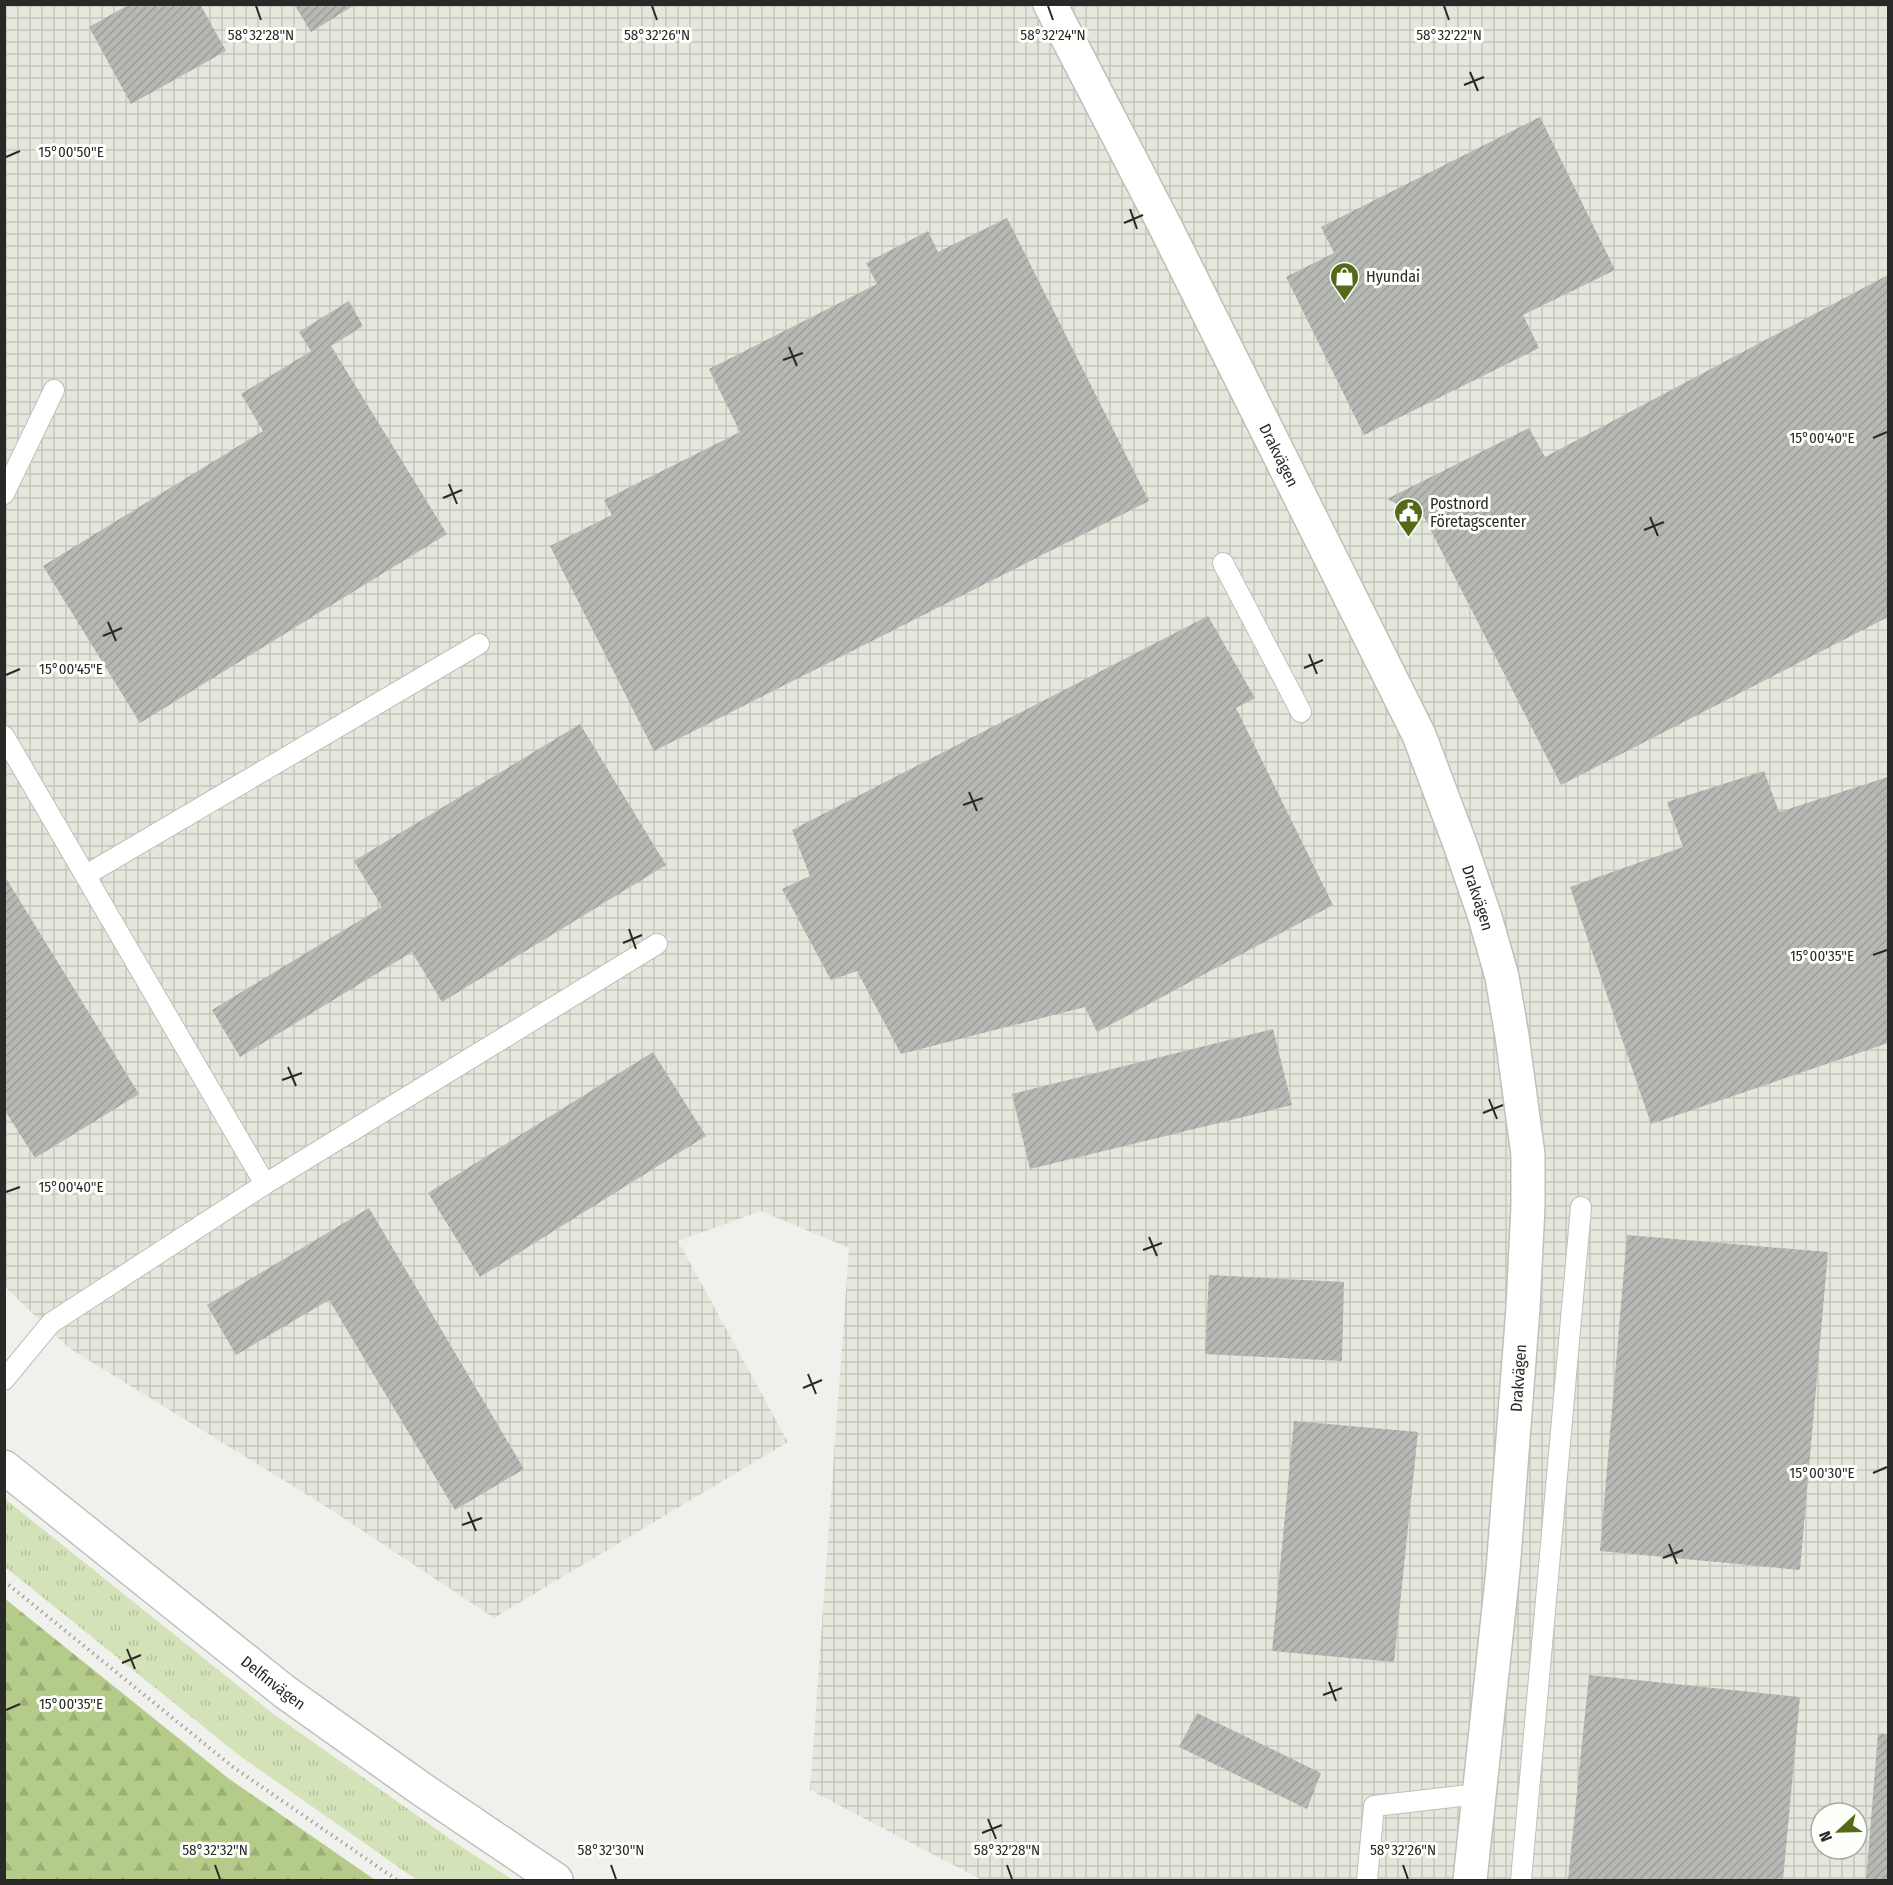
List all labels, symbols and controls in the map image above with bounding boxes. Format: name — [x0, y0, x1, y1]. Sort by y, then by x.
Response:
text: 58°32'28"N — [228, 26, 294, 44]
text: 58°32'26"N — [624, 26, 690, 44]
text: 58°32'24"N — [1020, 26, 1086, 44]
text: 58°32'22"N — [1416, 26, 1482, 44]
text: 15°00'50"E — [38, 143, 104, 161]
shop icon: Hyundai — [1329, 260, 1361, 302]
place label: Hyundai — [1366, 267, 1420, 286]
street label: Drakvägen — [1255, 421, 1303, 490]
text: 15°00'40"E — [1789, 429, 1855, 447]
place label: Postnord Företagscenter — [1430, 494, 1527, 531]
public building icon: Postnord Företagscenter — [1393, 496, 1425, 538]
text: 15°00'45"E — [39, 660, 103, 678]
street label: Drakvägen — [1458, 863, 1497, 933]
text: 15°00'35"E — [1790, 947, 1854, 965]
text: 15°00'40"E — [38, 1178, 104, 1196]
street label: Drakvägen — [1507, 1344, 1530, 1413]
text: 15°00'30"E — [1789, 1464, 1855, 1482]
street label: Delfinvägen — [237, 1652, 309, 1714]
text: 15°00'35"E — [39, 1695, 103, 1713]
north arrow — [1809, 1801, 1869, 1861]
text: N — [1815, 1828, 1836, 1844]
text: 58°32'32"N — [182, 1841, 248, 1859]
text: 58°32'30"N — [578, 1841, 644, 1859]
text: 58°32'28"N — [974, 1841, 1040, 1859]
text: 58°32'26"N — [1370, 1841, 1436, 1859]

